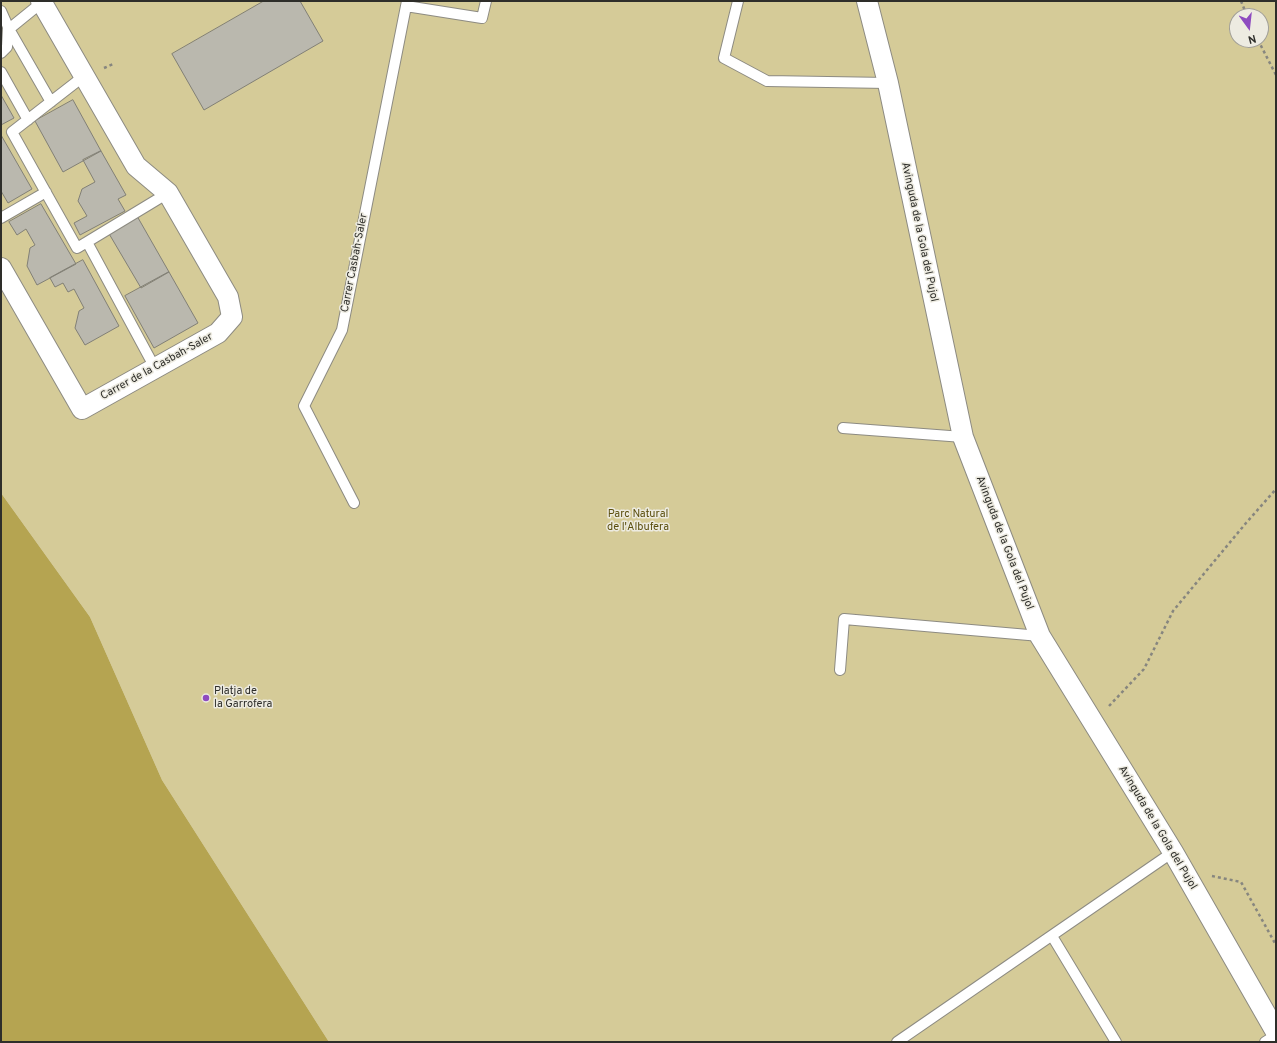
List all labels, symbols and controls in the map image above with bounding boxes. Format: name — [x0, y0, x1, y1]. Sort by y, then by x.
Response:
north arrow — [1229, 8, 1269, 48]
text: N — [1246, 31, 1257, 46]
street label: Avinguda de la Gola del Pujol — [898, 161, 940, 303]
street label: Carrer Casbah-Saler — [339, 212, 371, 314]
street label: Carrer de la Casbah-Saler — [99, 331, 215, 403]
street label: Avinguda de la Gola del Pujol — [972, 474, 1036, 612]
park label: Parc Natural de l'Albufera — [607, 508, 669, 534]
place label: Platja de la Garrofera — [214, 685, 272, 711]
marker: Platja de la Garrofera — [201, 693, 211, 703]
street label: Avinguda de la Gola del Pujol — [1115, 764, 1199, 892]

